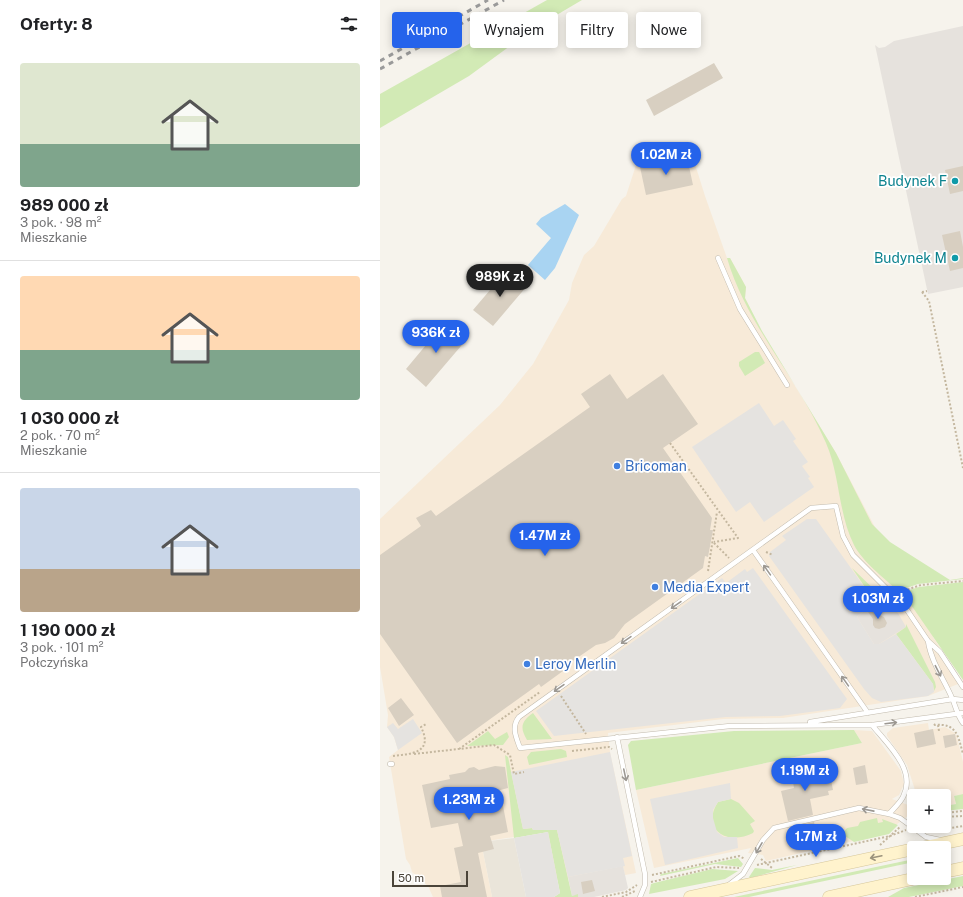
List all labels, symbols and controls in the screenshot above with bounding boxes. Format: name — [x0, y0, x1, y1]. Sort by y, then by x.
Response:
chip: Kupno — [392, 12, 462, 48]
chip: Wynajem — [470, 12, 558, 48]
chip: Filtry — [566, 12, 628, 48]
chip: Nowe — [636, 12, 701, 48]
icon: filters — [338, 13, 360, 35]
text: Oferty: 8 — [20, 14, 93, 34]
icon: home — [154, 89, 226, 161]
pin: 1.02M zł — [625, 142, 707, 176]
text: 1.02M zł — [640, 147, 692, 162]
place label: Budynek F — [878, 173, 947, 189]
marker: Budynek F — [950, 176, 960, 186]
text: 989 000 zł — [20, 195, 109, 215]
text: 3 pok. · 98 m² — [20, 215, 101, 230]
text: Mieszkanie — [20, 230, 87, 245]
place label: Budynek M — [874, 250, 947, 266]
marker: Budynek M — [950, 253, 960, 263]
pin: 989K zł — [463, 264, 537, 298]
text: 989K zł — [475, 269, 525, 284]
icon: home — [154, 302, 226, 374]
pin: 936K zł — [399, 320, 473, 354]
text: 936K zł — [411, 325, 461, 340]
text: 1 030 000 zł — [20, 408, 119, 428]
text: 2 pok. · 70 m² — [20, 428, 100, 443]
text: Mieszkanie — [20, 443, 87, 458]
place label: Bricoman — [625, 458, 687, 474]
marker: Bricoman — [612, 461, 622, 471]
icon: home — [154, 514, 226, 586]
pin: 1.47M zł — [504, 523, 586, 557]
text: 1.47M zł — [519, 528, 571, 543]
one-way arrow — [763, 565, 771, 576]
place label: Media Expert — [663, 579, 750, 595]
marker: Media Expert — [650, 582, 660, 592]
pin: 1.03M zł — [837, 586, 919, 620]
text: 1.03M zł — [852, 591, 904, 606]
one-way arrow — [670, 601, 681, 609]
text: 1 190 000 zł — [20, 620, 116, 640]
one-way arrow — [621, 636, 632, 644]
text: 3 pok. · 101 m² — [20, 640, 104, 655]
text: Połczyńska — [20, 655, 88, 670]
place label: Leroy Merlin — [535, 656, 616, 672]
marker: Leroy Merlin — [522, 659, 532, 669]
one-way arrow — [935, 664, 943, 676]
one-way arrow — [841, 676, 849, 687]
one-way arrow — [554, 684, 565, 692]
one-way arrow — [884, 719, 897, 727]
pin: 1.19M zł — [764, 758, 846, 792]
text: 1.19M zł — [780, 763, 830, 778]
one-way arrow — [621, 768, 629, 781]
pin: 1.23M zł — [428, 787, 510, 821]
map controls — [907, 789, 951, 885]
button: + — [907, 789, 951, 833]
text: 1.23M zł — [443, 792, 495, 807]
one-way arrow — [862, 805, 875, 813]
pin: 1.7M zł — [779, 824, 853, 858]
text: 1.7M zł — [795, 829, 837, 844]
button: − — [907, 841, 951, 885]
one-way arrow — [754, 842, 762, 854]
one-way arrow — [870, 854, 883, 862]
scale bar — [392, 869, 468, 888]
text: 50 m — [398, 872, 424, 884]

